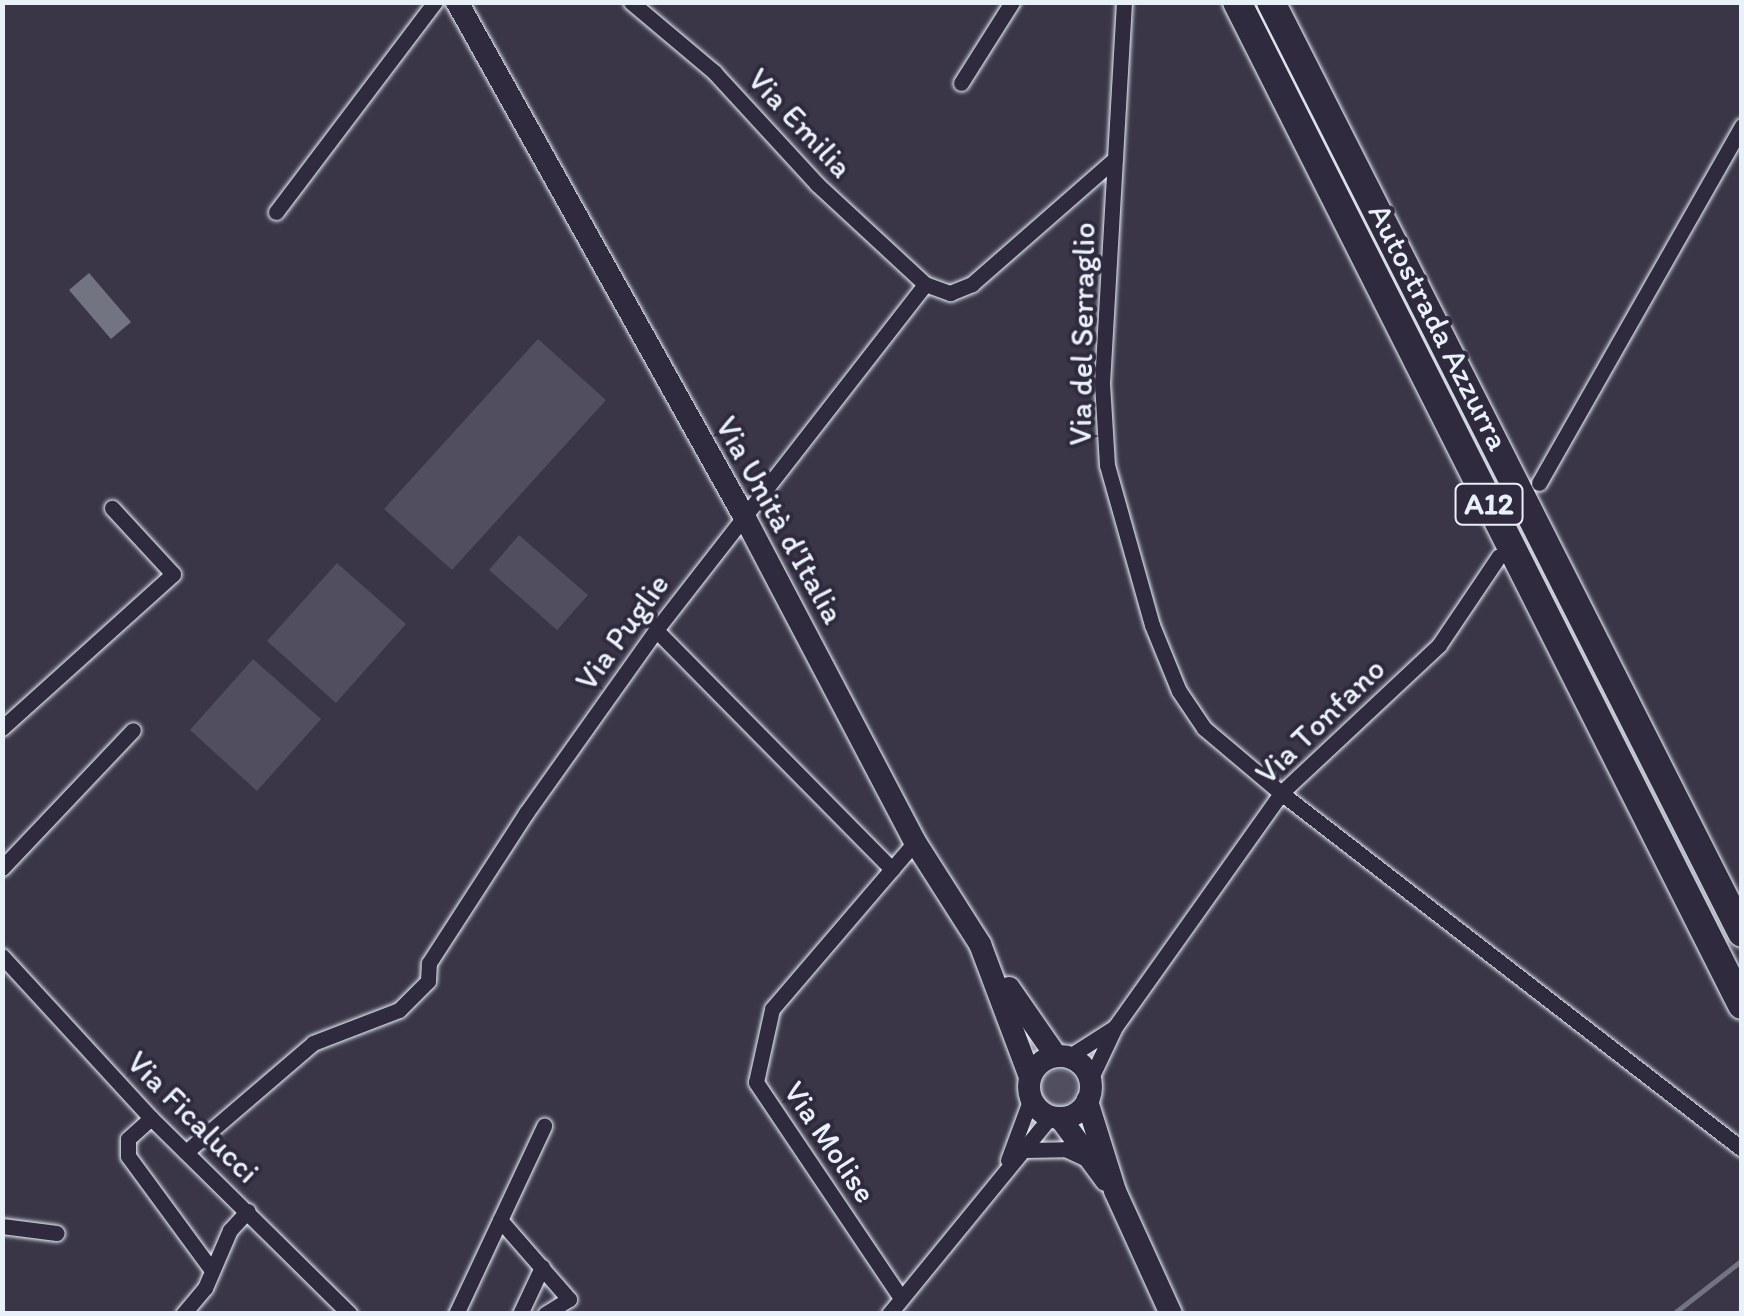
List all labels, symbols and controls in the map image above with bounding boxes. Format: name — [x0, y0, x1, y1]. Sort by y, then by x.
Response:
street label: Via Emilia — [739, 60, 861, 186]
street label: Autostrada Azzurra — [1360, 197, 1518, 457]
street label: Via del Serraglio — [1061, 222, 1103, 446]
street label: Via Unità d'Italia — [707, 410, 853, 630]
road number: A12 — [1454, 479, 1524, 529]
street label: Via Puglie — [567, 566, 677, 698]
street label: Via Tonfano — [1249, 651, 1391, 791]
street label: Via Ficalucci — [119, 1043, 267, 1191]
street label: Via Molise — [775, 1074, 885, 1210]

